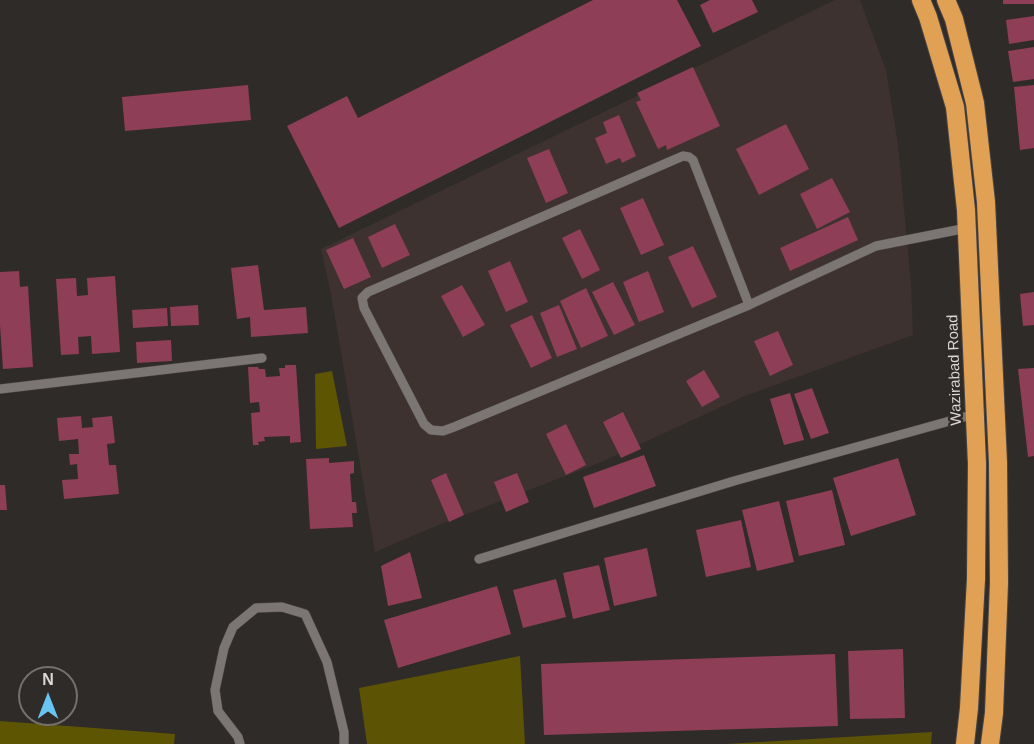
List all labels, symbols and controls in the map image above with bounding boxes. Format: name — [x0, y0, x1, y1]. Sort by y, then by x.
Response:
street label: Wazirabad Road — [944, 314, 966, 426]
north arrow — [18, 666, 78, 726]
text: N — [42, 671, 54, 688]

